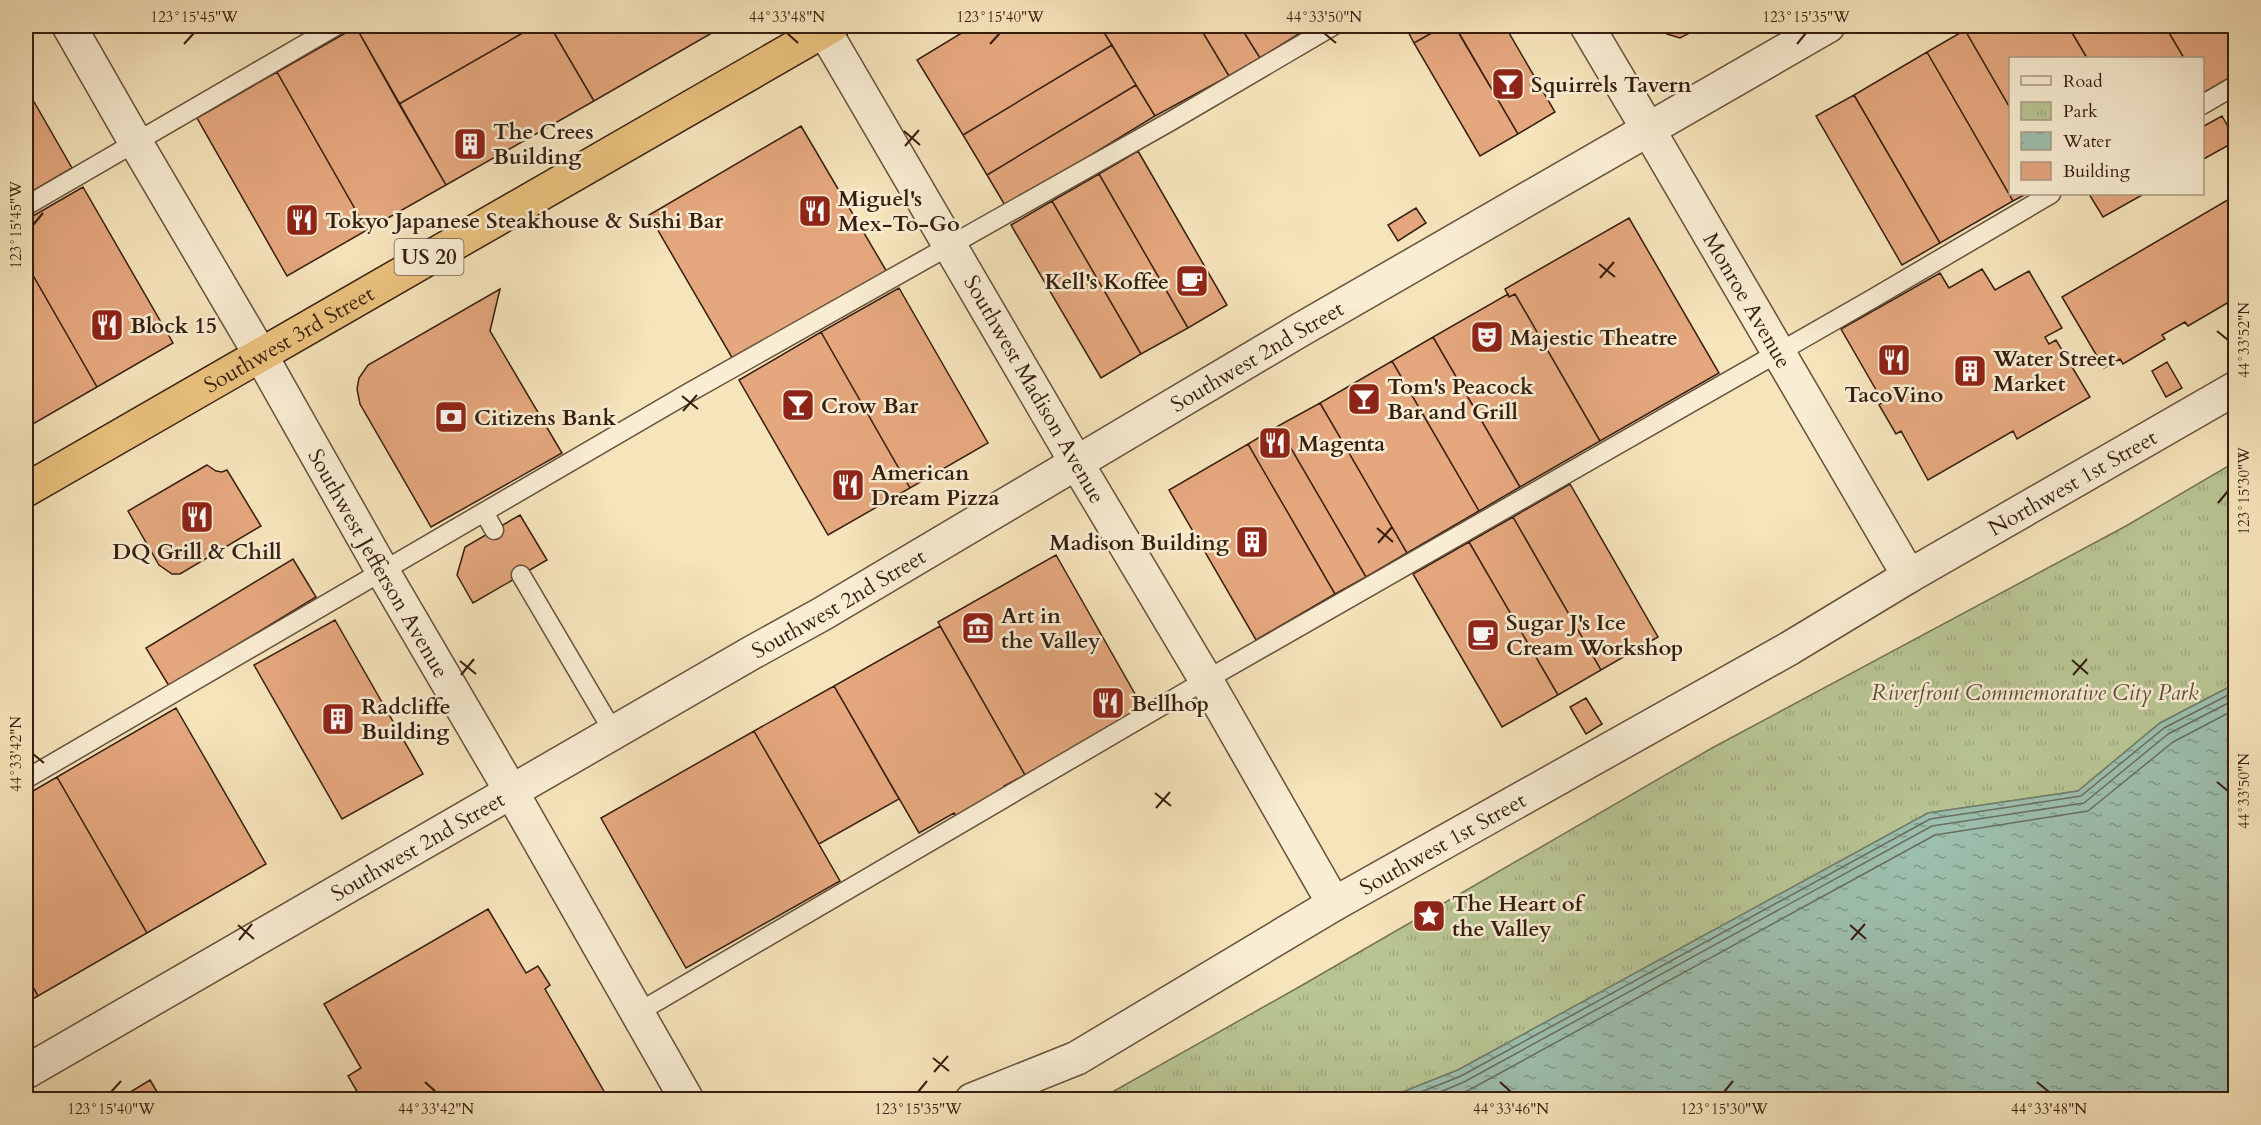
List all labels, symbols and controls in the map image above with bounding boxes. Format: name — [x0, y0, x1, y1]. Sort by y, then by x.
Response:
text: 123°15'45"W — [150, 7, 238, 27]
text: 44°33'48"N — [749, 7, 825, 27]
text: 123°15'40"W — [956, 7, 1044, 27]
text: 44°33'50"N — [1286, 7, 1362, 27]
text: 123°15'35"W — [1762, 7, 1850, 27]
legend — [2009, 57, 2204, 195]
bar icon: Squirrels Tavern — [1490, 66, 1526, 102]
text: Road — [2063, 69, 2103, 94]
place label: Squirrels Tavern — [1531, 70, 1692, 100]
text: Park — [2063, 99, 2098, 124]
place label: The Crees Building — [493, 117, 594, 172]
building icon: The Crees Building — [452, 126, 488, 162]
text: Water — [2062, 129, 2112, 154]
text: Building — [2063, 159, 2131, 184]
text: 123°15'45"W — [6, 181, 26, 269]
place label: Miguel's Mex-To-Go — [838, 184, 960, 239]
restaurant icon: Miguel's Mex-To-Go — [797, 193, 833, 229]
restaurant icon: Tokyo Japanese Steakhouse & Sushi Bar — [284, 202, 320, 238]
place label: Tokyo Japanese Steakhouse & Sushi Bar — [325, 206, 724, 236]
street label: Monroe Avenue — [1696, 227, 1798, 374]
road number: US 20 — [394, 239, 464, 275]
cafe icon: Kell's Koffee — [1174, 263, 1210, 299]
place label: Kell's Koffee — [1044, 267, 1169, 297]
street label: Southwest Madison Avenue — [956, 270, 1112, 509]
street label: Southwest 3rd Street — [198, 279, 380, 401]
street label: Southwest 2nd Street — [1165, 294, 1349, 420]
text: 44°33'52"N — [2234, 302, 2254, 378]
restaurant icon: Block 15 — [89, 307, 125, 343]
place label: Block 15 — [130, 311, 217, 341]
theatre icon: Majestic Theatre — [1469, 319, 1505, 355]
place label: Majestic Theatre — [1510, 323, 1678, 353]
restaurant icon: TacoVino — [1876, 342, 1912, 378]
place label: Water Street Market — [1992, 344, 2116, 399]
building icon: Water Street Market — [1952, 353, 1988, 389]
place label: Tom's Peacock Bar and Grill — [1387, 372, 1534, 427]
place label: TacoVino — [1845, 380, 1944, 410]
bar icon: Tom's Peacock Bar and Grill — [1346, 381, 1382, 417]
bar icon: Crow Bar — [780, 387, 816, 423]
place label: Crow Bar — [821, 391, 919, 421]
bank icon: Citizens Bank — [433, 399, 469, 435]
place label: Citizens Bank — [474, 403, 616, 433]
street label: Northwest 1st Street — [1983, 423, 2163, 543]
restaurant icon: Magenta — [1257, 425, 1293, 461]
place label: Magenta — [1298, 429, 1385, 459]
street label: Southwest Jefferson Avenue — [300, 443, 456, 684]
text: 123°15'30"W — [2234, 447, 2254, 535]
place label: American Dream Pizza — [871, 458, 1000, 513]
restaurant icon: American Dream Pizza — [830, 467, 866, 503]
restaurant icon: DQ Grill & Chill — [179, 499, 215, 535]
building icon: Madison Building — [1234, 524, 1270, 560]
place label: Madison Building — [1049, 528, 1230, 558]
place label: DQ Grill & Chill — [112, 537, 282, 567]
street label: Southwest 2nd Street — [746, 542, 931, 666]
place label: Art in the Valley — [1001, 601, 1101, 656]
place label: Sugar J's Ice Cream Workshop — [1506, 608, 1683, 663]
museum icon: Art in the Valley — [960, 610, 996, 646]
cafe icon: Sugar J's Ice Cream Workshop — [1465, 617, 1501, 653]
park label: Riverfront Commemorative City Park — [1871, 678, 2199, 708]
restaurant icon: Bellhop — [1090, 685, 1126, 721]
place label: Bellhop — [1131, 689, 1209, 719]
place label: Radcliffe Building — [361, 692, 451, 747]
building icon: Radcliffe Building — [320, 701, 356, 737]
text: 44°33'42"N — [6, 716, 26, 792]
text: 44°33'50"N — [2234, 753, 2254, 829]
street label: Southwest 2nd Street — [325, 785, 510, 909]
street label: Southwest 1st Street — [1354, 785, 1532, 903]
place label: The Heart of the Valley — [1452, 889, 1586, 944]
place icon: The Heart of the Valley — [1411, 898, 1447, 934]
text: 123°15'40"W — [67, 1099, 155, 1119]
text: 44°33'42"N — [398, 1099, 474, 1119]
text: 123°15'35"W — [874, 1099, 962, 1119]
text: 44°33'46"N — [1473, 1099, 1549, 1119]
text: 123°15'30"W — [1680, 1099, 1768, 1119]
text: 44°33'48"N — [2011, 1099, 2087, 1119]

